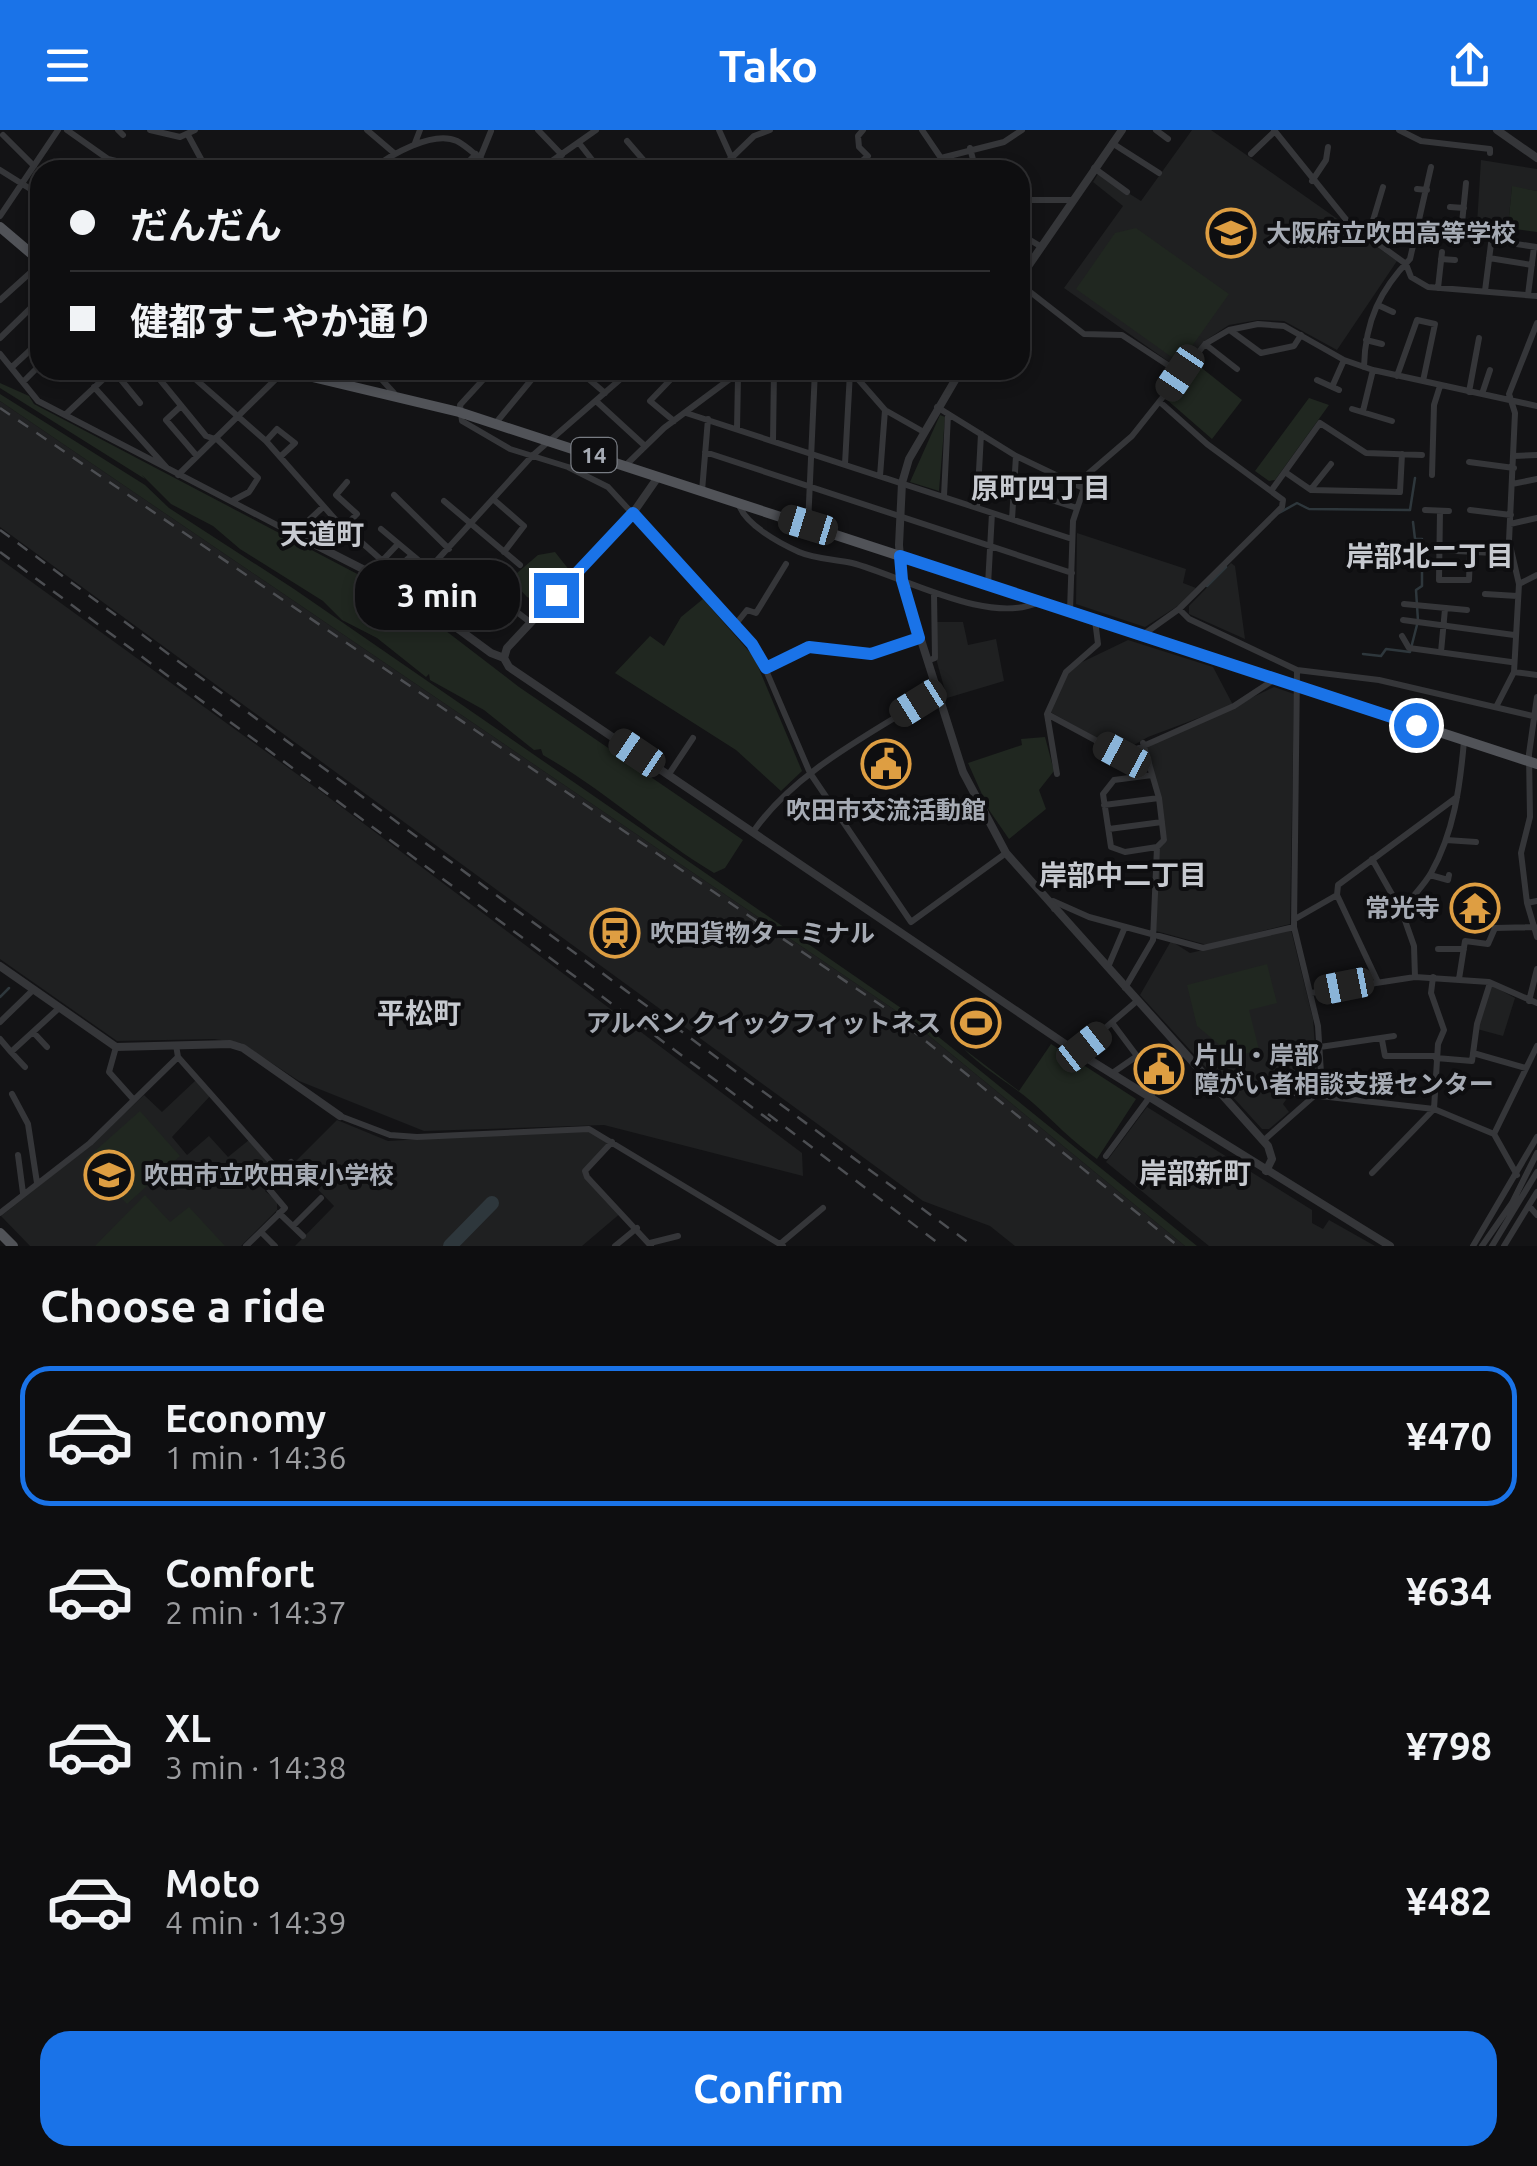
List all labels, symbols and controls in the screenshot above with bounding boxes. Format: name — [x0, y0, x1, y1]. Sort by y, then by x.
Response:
icon: menu — [40, 38, 95, 93]
icon: share — [1442, 38, 1497, 93]
text: Tako — [719, 40, 818, 91]
text: だんだん — [130, 204, 282, 246]
school or university icon: 大阪府立吹田高等学校 — [1205, 207, 1257, 259]
place label: 大阪府立吹田高等学校 — [1266, 219, 1516, 247]
text: 健都すこやか通り — [130, 300, 434, 342]
car — [1151, 340, 1209, 406]
road number: 14 — [572, 438, 616, 472]
district label: 原町四丁目 — [971, 472, 1111, 503]
car — [775, 502, 841, 548]
district label: 天道町 — [280, 518, 364, 549]
district label: 岸部北二丁目 — [1346, 540, 1514, 571]
callout: 3 min — [356, 560, 521, 630]
route end — [534, 573, 579, 618]
text: 3 min — [397, 577, 478, 613]
car — [885, 674, 951, 732]
route start — [1394, 703, 1439, 748]
car — [604, 724, 670, 782]
car — [1088, 728, 1156, 782]
public building icon: 吹田市交流活動館 — [860, 738, 912, 790]
place label: 吹田市交流活動館 — [786, 796, 986, 824]
district label: 岸部中二丁目 — [1039, 859, 1207, 890]
temple icon: 常光寺 — [1449, 882, 1501, 934]
place label: 常光寺 — [1365, 894, 1440, 922]
station icon: 吹田貨物ターミナル — [589, 907, 641, 959]
place label: 吹田貨物ターミナル — [650, 919, 875, 947]
car — [1312, 966, 1376, 1006]
district label: 平松町 — [377, 997, 461, 1028]
sports icon: アルペン クイックフィットネス — [950, 997, 1002, 1049]
place label: アルペン クイックフィットネス — [586, 1009, 941, 1037]
car — [1051, 1017, 1117, 1077]
place label: 片山・岸部 障がい者相談支援センター — [1194, 1041, 1494, 1098]
public building icon: 片山・岸部 障がい者相談支援センター — [1133, 1043, 1185, 1095]
school or university icon: 吹田市立吹田東小学校 — [83, 1149, 135, 1201]
district label: 岸部新町 — [1139, 1157, 1251, 1188]
place label: 吹田市立吹田東小学校 — [144, 1161, 394, 1189]
text: Choose a ride — [40, 1280, 326, 1331]
icon: car — [45, 1391, 135, 1481]
text: Economy — [165, 1397, 326, 1439]
text: ¥470 — [1406, 1415, 1492, 1457]
text: 1 min · 14:36 — [165, 1439, 347, 1475]
icon: car — [45, 1546, 135, 1636]
text: Comfort — [165, 1552, 315, 1594]
text: ¥634 — [1406, 1570, 1492, 1612]
text: 2 min · 14:37 — [165, 1594, 347, 1630]
icon: car — [45, 1701, 135, 1791]
text: XL — [165, 1707, 211, 1749]
text: ¥798 — [1406, 1725, 1492, 1767]
text: 3 min · 14:38 — [165, 1749, 347, 1785]
icon: car — [45, 1856, 135, 1946]
text: Moto — [165, 1862, 260, 1904]
text: ¥482 — [1406, 1880, 1492, 1922]
text: 4 min · 14:39 — [165, 1904, 347, 1940]
button: Confirm — [40, 2031, 1497, 2146]

